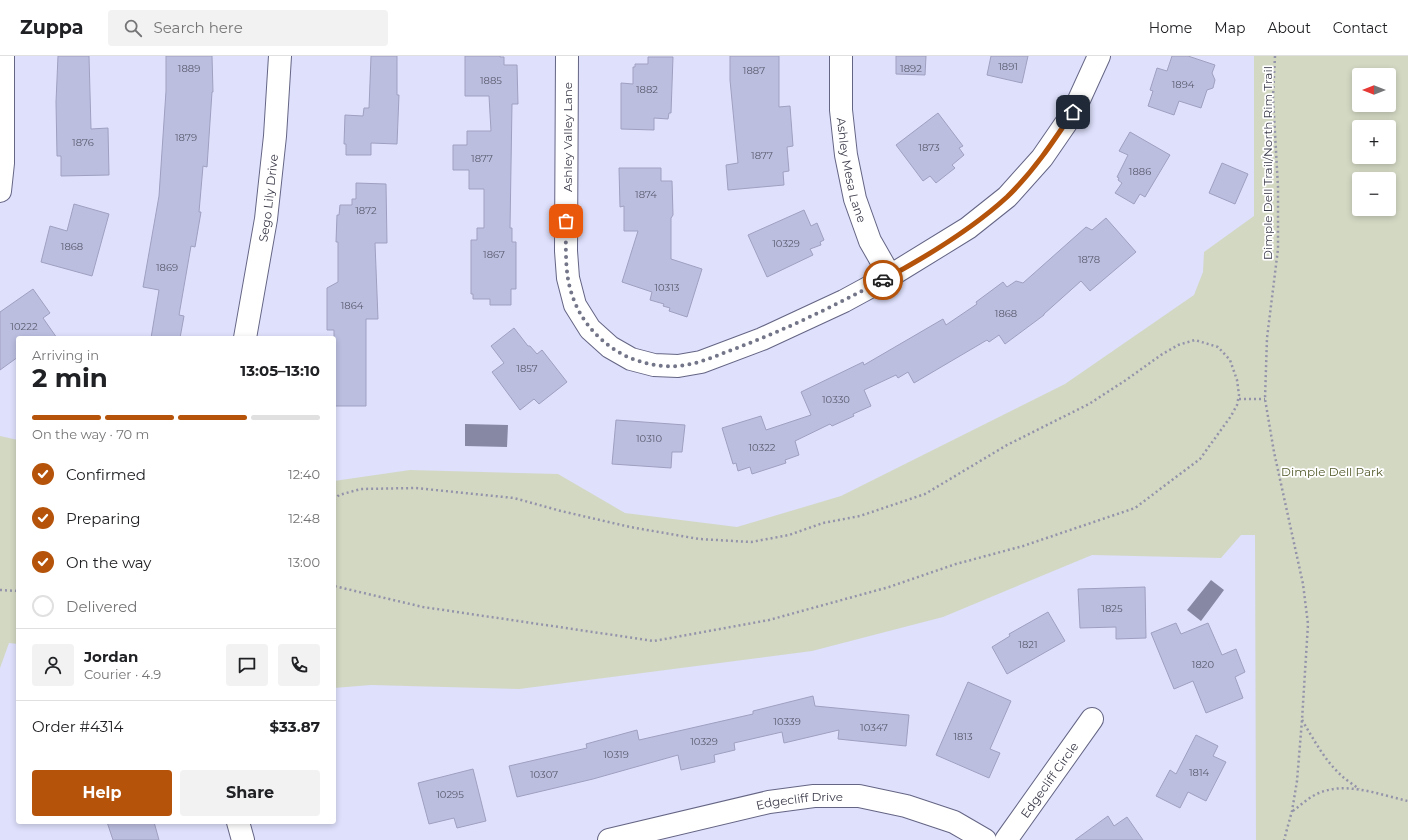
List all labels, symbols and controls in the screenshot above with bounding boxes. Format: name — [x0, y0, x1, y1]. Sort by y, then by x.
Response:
search box — [108, 10, 388, 46]
text: Zuppa — [20, 16, 84, 39]
icon: search — [122, 17, 144, 39]
text: Search here — [154, 18, 243, 37]
text: Home — [1149, 19, 1192, 37]
text: Map — [1214, 19, 1245, 37]
text: About — [1267, 19, 1311, 37]
text: Contact — [1333, 19, 1388, 37]
house number: 1891 — [998, 60, 1018, 73]
house number: 1889 — [178, 62, 200, 75]
house number: 1892 — [900, 62, 922, 75]
house number: 1887 — [743, 64, 765, 77]
street label: Dimple Dell Trail/North Rim Trail — [1260, 66, 1275, 260]
north arrow — [1352, 68, 1396, 112]
map controls — [1352, 68, 1396, 216]
house number: 1885 — [480, 74, 502, 87]
house number: 1894 — [1172, 78, 1195, 91]
street label: Ashley Valley Lane — [560, 82, 575, 192]
house number: 1882 — [636, 83, 658, 96]
pin — [1056, 95, 1090, 129]
icon: home — [1062, 101, 1084, 123]
street label: Ashley Mesa Lane — [834, 117, 870, 224]
button: + — [1352, 120, 1396, 164]
house number: 1879 — [175, 131, 197, 144]
house number: 1876 — [72, 136, 94, 149]
house number: 1873 — [918, 141, 940, 154]
house number: 1877 — [751, 149, 773, 162]
house number: 1877 — [471, 152, 493, 165]
street label: Sego Lily Drive — [255, 153, 280, 243]
house number: 1886 — [1129, 165, 1151, 178]
button: − — [1352, 172, 1396, 216]
house number: 1874 — [635, 188, 657, 201]
house number: 1872 — [355, 204, 377, 217]
pin — [549, 204, 583, 238]
icon: bag — [555, 210, 577, 232]
house number: 10329 — [772, 237, 800, 250]
house number: 1868 — [61, 240, 83, 253]
house number: 1867 — [483, 248, 505, 261]
house number: 1878 — [1078, 253, 1100, 266]
courier — [863, 260, 903, 300]
house number: 1869 — [156, 261, 178, 274]
icon: car — [872, 269, 894, 291]
house number: 10313 — [654, 281, 680, 294]
house number: 1864 — [341, 299, 364, 312]
house number: 1868 — [995, 307, 1017, 320]
house number: 10222 — [10, 320, 38, 333]
text: Arriving in — [32, 347, 99, 363]
text: 13:05–13:10 — [240, 361, 320, 380]
text: 2 min — [32, 362, 108, 394]
house number: 1857 — [516, 362, 538, 375]
house number: 10330 — [822, 393, 850, 406]
text: On the way · 70 m — [32, 426, 149, 442]
house number: 10310 — [636, 432, 662, 445]
house number: 10322 — [748, 441, 776, 454]
icon: check — [32, 463, 54, 485]
park label: Dimple Dell Park — [1281, 464, 1384, 479]
text: Confirmed — [66, 465, 146, 484]
text: 12:40 — [288, 466, 320, 482]
icon: check — [32, 507, 54, 529]
text: Preparing — [66, 509, 141, 528]
text: 12:48 — [288, 510, 320, 526]
icon: check — [32, 551, 54, 573]
text: On the way — [66, 553, 151, 572]
text: 13:00 — [288, 554, 320, 570]
text: Delivered — [66, 597, 138, 616]
house number: 1825 — [1101, 602, 1123, 615]
house number: 1821 — [1018, 638, 1038, 651]
button: person — [32, 644, 74, 686]
button: chat — [226, 644, 268, 686]
button: phone — [278, 644, 320, 686]
text: Jordan — [84, 647, 138, 666]
house number: 1820 — [1192, 658, 1215, 671]
text: Courier · 4.9 — [84, 666, 161, 682]
house number: 10339 — [773, 715, 801, 728]
text: Order #4314 — [32, 717, 124, 736]
text: $33.87 — [270, 717, 320, 736]
house number: 10347 — [860, 721, 888, 734]
house number: 1813 — [953, 730, 973, 743]
house number: 10329 — [690, 735, 718, 748]
street label: Edgecliff Circle — [1017, 739, 1081, 821]
house number: 10319 — [603, 748, 629, 761]
house number: 1814 — [1189, 766, 1209, 779]
house number: 10307 — [530, 768, 558, 781]
button: Help — [32, 770, 172, 816]
button: Share — [180, 770, 320, 816]
house number: 10295 — [436, 788, 464, 801]
street label: Edgecliff Drive — [754, 789, 843, 812]

